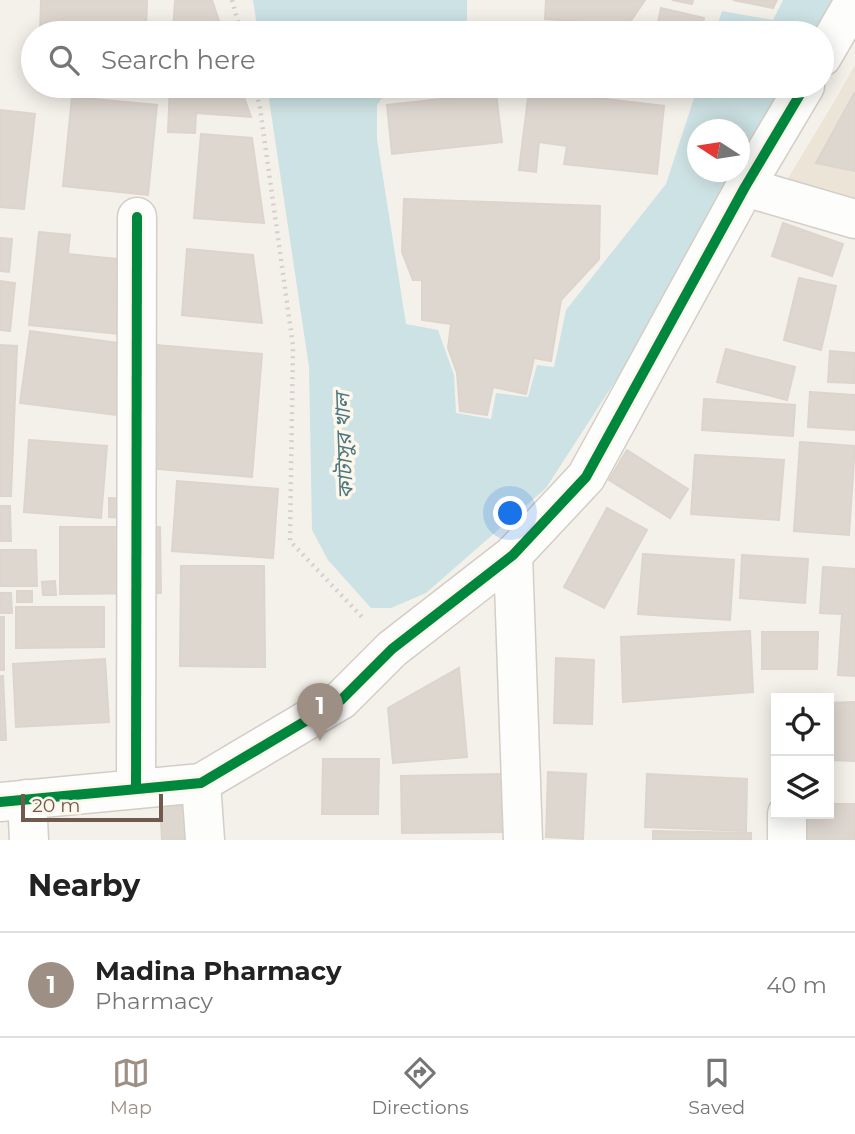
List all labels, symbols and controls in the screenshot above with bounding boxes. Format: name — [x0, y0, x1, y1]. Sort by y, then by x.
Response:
search box — [21, 21, 834, 98]
icon: search — [45, 41, 83, 79]
text: Search here — [101, 44, 256, 76]
north arrow — [687, 119, 750, 182]
water label: কাটাসুর খাল — [329, 389, 358, 499]
your location — [493, 496, 527, 530]
pin: 1 — [297, 683, 343, 741]
map controls — [771, 693, 834, 819]
button: locate — [771, 693, 834, 756]
button: layers — [771, 756, 834, 819]
scale bar — [21, 791, 163, 823]
text: 20 m — [32, 794, 80, 817]
text: Nearby — [28, 867, 140, 904]
text: Madina Pharmacy — [95, 955, 342, 987]
text: 1 — [46, 971, 56, 999]
text: 40 m — [766, 971, 827, 999]
text: Pharmacy — [95, 987, 213, 1015]
tab: Map — [110, 1054, 152, 1119]
tab: Directions — [371, 1054, 469, 1119]
tab: Saved — [688, 1054, 745, 1119]

